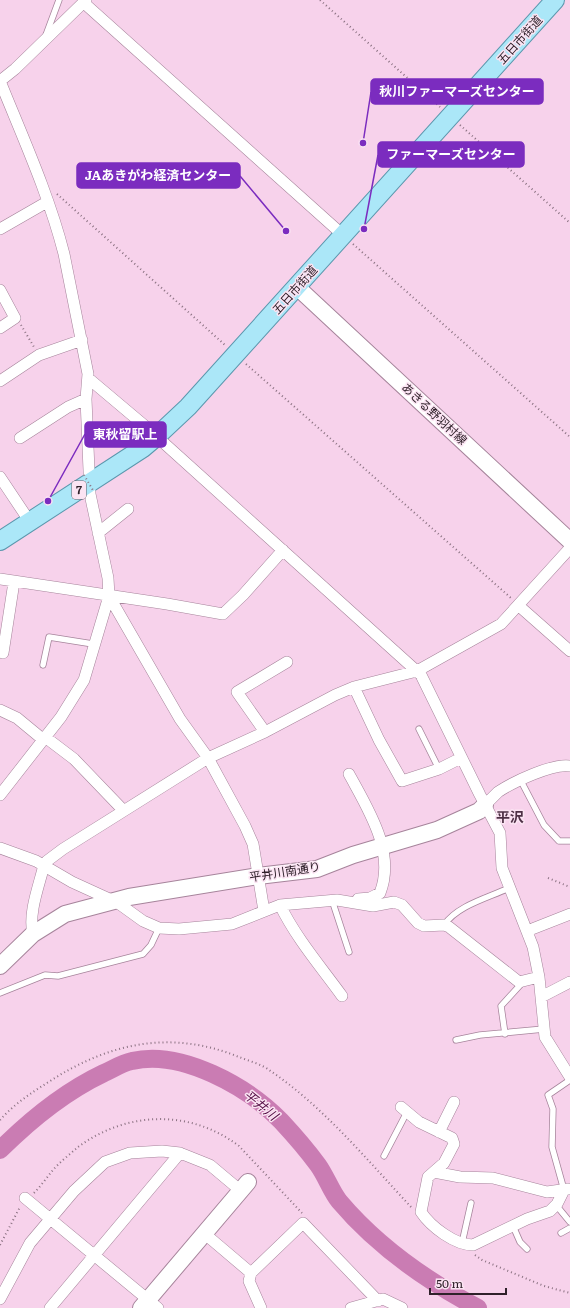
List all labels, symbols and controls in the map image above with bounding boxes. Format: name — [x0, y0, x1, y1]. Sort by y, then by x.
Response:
street label: 五日市街道 — [492, 11, 546, 68]
callout: 秋川ファーマーズセンター — [371, 79, 543, 104]
text: 秋川ファーマーズセンター — [379, 81, 535, 100]
callout: ファーマーズセンター — [378, 142, 524, 167]
text: ファーマーズセンター — [386, 144, 516, 163]
callout: JAあきがわ経済センター — [77, 163, 240, 188]
text: JAあきがわ経済センター — [85, 165, 231, 184]
street label: 五日市街道 — [267, 261, 321, 318]
street label: あきる野羽村線 — [398, 378, 471, 448]
callout: 東秋留駅上 — [85, 422, 166, 447]
text: 東秋留駅上 — [92, 424, 158, 443]
road number: 7 — [72, 481, 86, 499]
district label: 平沢 — [496, 806, 524, 826]
street label: 平井川南通り — [248, 856, 322, 886]
water label: 平井川 — [240, 1085, 284, 1126]
scale bar — [430, 1270, 506, 1296]
text: 50 m — [436, 1274, 463, 1292]

